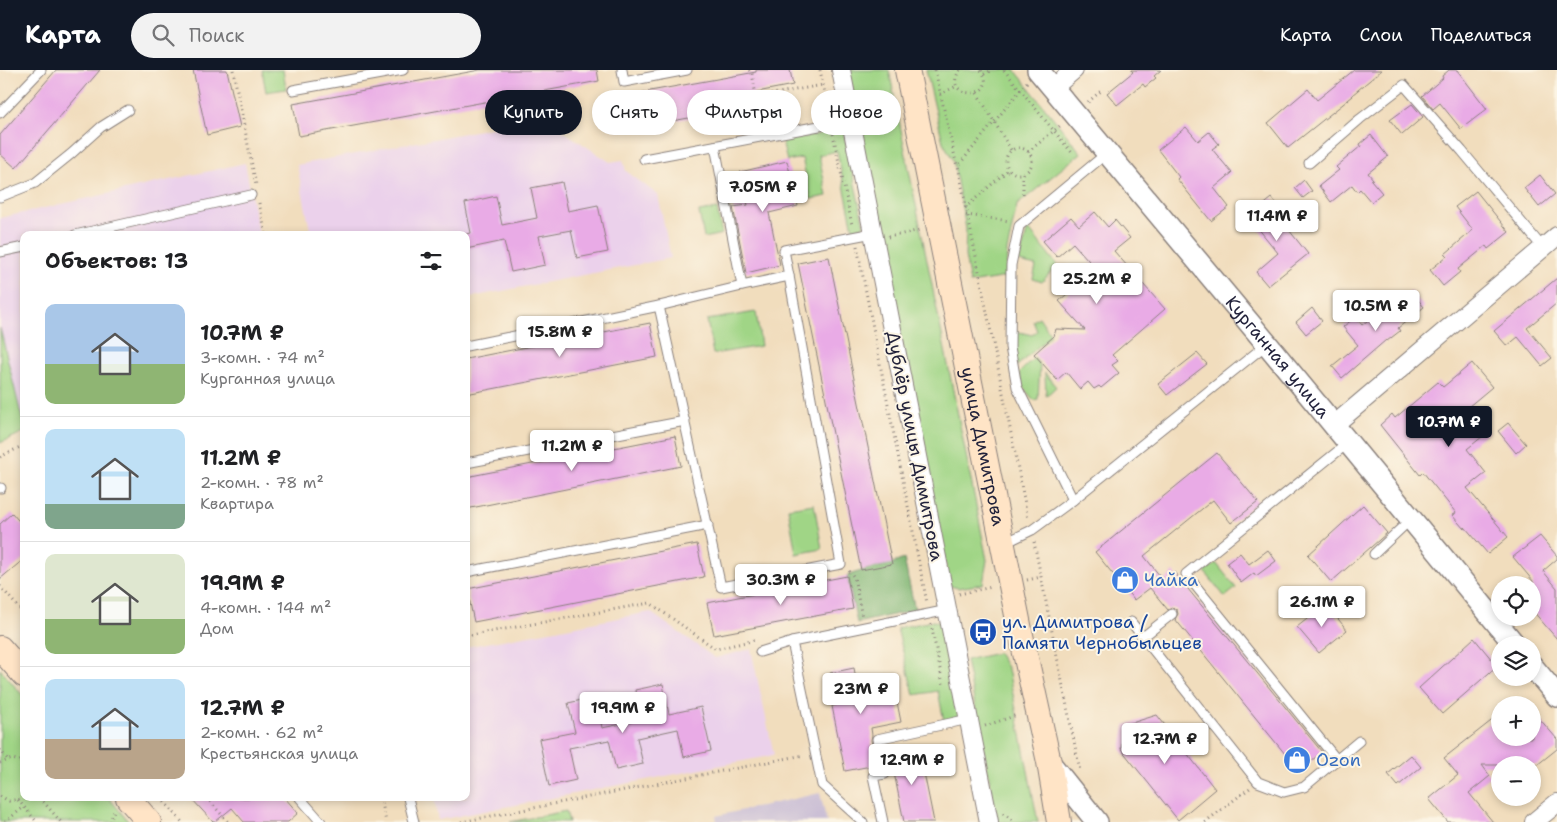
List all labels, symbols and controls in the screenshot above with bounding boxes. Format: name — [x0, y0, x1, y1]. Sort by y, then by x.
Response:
search box — [131, 13, 481, 58]
text: Карта — [25, 19, 101, 51]
icon: search — [149, 21, 177, 49]
text: Поиск — [189, 23, 244, 48]
text: Карта — [1280, 23, 1331, 47]
text: Слои — [1359, 23, 1403, 47]
text: Поделиться — [1431, 23, 1532, 47]
chip: Купить — [485, 90, 582, 135]
chip: Снять — [592, 90, 677, 135]
chip: Фильтры — [687, 90, 801, 135]
chip: Новое — [811, 90, 901, 135]
pin: 7.05M ₽ — [717, 170, 809, 213]
text: 7.05M ₽ — [729, 176, 797, 197]
pin: 11.4M ₽ — [1231, 200, 1323, 242]
text: 11.4M ₽ — [1246, 205, 1308, 226]
text: Объектов: 13 — [45, 247, 188, 275]
icon: filters — [417, 247, 445, 275]
pin: 25.2M ₽ — [1051, 262, 1143, 305]
text: 25.2M ₽ — [1062, 268, 1132, 289]
pin: 10.5M ₽ — [1330, 290, 1422, 332]
street label: Курганная улица — [1220, 291, 1335, 423]
text: 10.5M ₽ — [1344, 295, 1408, 316]
pin: 15.8M ₽ — [514, 316, 606, 358]
text: 10.7M ₽ — [200, 319, 284, 347]
text: 15.8M ₽ — [527, 321, 593, 342]
icon: home — [85, 324, 145, 384]
street label: Дублёр улицы Димитрова — [881, 329, 949, 563]
text: 3-комн. · 74 m² — [200, 347, 325, 368]
street label: улица Димитрова — [955, 365, 1011, 528]
text: Курганная улица — [200, 368, 335, 389]
pin: 10.7M ₽ — [1403, 406, 1495, 448]
text: 10.7M ₽ — [1417, 411, 1481, 432]
pin: 11.2M ₽ — [526, 430, 618, 472]
text: 11.2M ₽ — [541, 435, 603, 456]
text: 11.2M ₽ — [200, 444, 282, 472]
icon: home — [85, 449, 145, 509]
text: 2-комн. · 78 m² — [200, 472, 324, 493]
text: Квартира — [200, 493, 274, 514]
pin: 30.3M ₽ — [735, 564, 827, 606]
shop icon: Чайка — [1110, 565, 1140, 595]
place label: Чайка — [1144, 568, 1198, 592]
text: 19.9M ₽ — [200, 569, 285, 597]
text: 30.3M ₽ — [746, 569, 816, 590]
icon: home — [85, 574, 145, 634]
map controls — [1491, 576, 1541, 806]
button: locate — [1491, 576, 1541, 626]
pin: 26.1M ₽ — [1276, 586, 1368, 628]
text: 26.1M ₽ — [1289, 591, 1355, 612]
text: 4-комн. · 144 m² — [200, 597, 331, 618]
place label: ул. Димитрова / Памяти Чернобыльцев — [1002, 610, 1202, 655]
bus stop icon: ул. Димитрова / Памяти Чернобыльцев — [968, 617, 998, 647]
text: Дом — [200, 618, 234, 639]
button: layers — [1491, 636, 1541, 686]
pin: 23M ₽ — [826, 672, 896, 715]
text: 23M ₽ — [833, 678, 889, 699]
pin: 19.9M ₽ — [577, 692, 669, 734]
text: 12.7M ₽ — [200, 694, 285, 722]
button: + — [1491, 696, 1541, 746]
text: 19.9M ₽ — [591, 697, 655, 718]
icon: home — [85, 699, 145, 759]
text: 2-комн. · 62 m² — [200, 722, 324, 743]
pin: 12.7M ₽ — [1119, 722, 1211, 765]
text: 12.7M ₽ — [1133, 728, 1197, 749]
text: Крестьянская улица — [200, 743, 358, 764]
pin: 12.9M ₽ — [866, 744, 958, 786]
shop icon: Ozon — [1282, 745, 1312, 775]
place label: Ozon — [1316, 748, 1361, 772]
text: 12.9M ₽ — [880, 749, 944, 770]
button: − — [1491, 756, 1541, 806]

